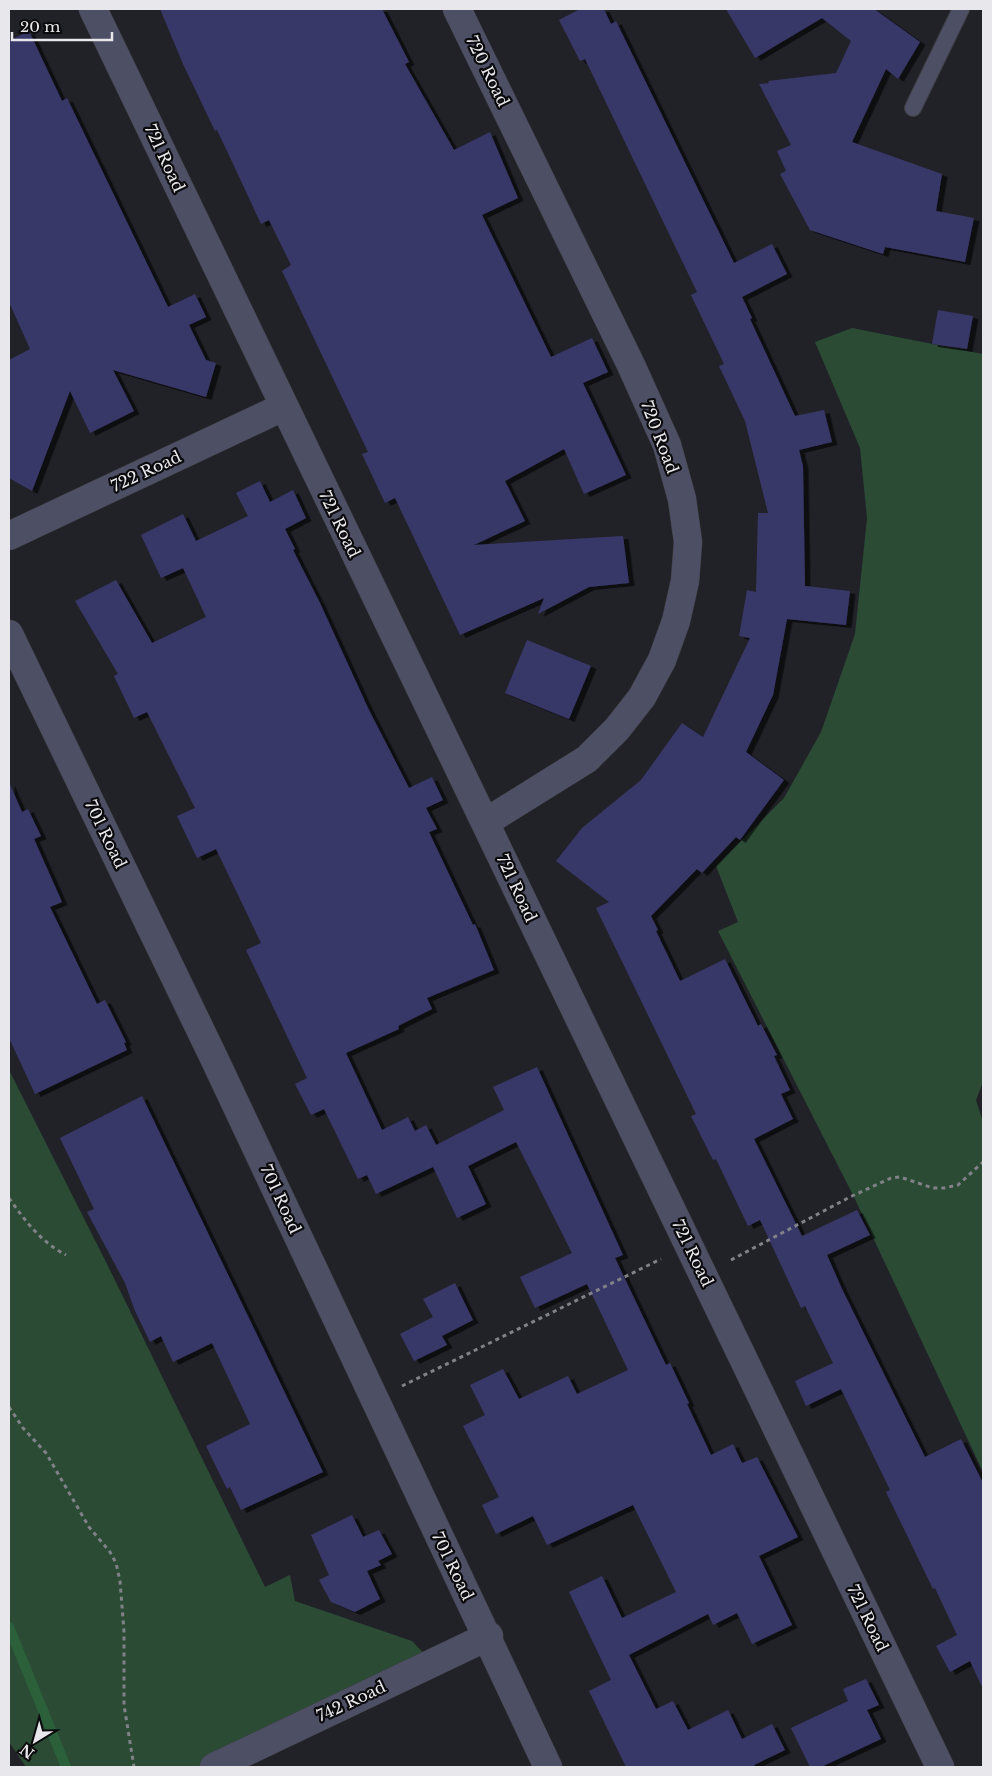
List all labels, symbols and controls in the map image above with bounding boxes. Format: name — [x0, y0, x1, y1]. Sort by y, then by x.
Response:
scale bar — [12, 10, 112, 42]
text: 20 m — [20, 17, 60, 36]
street label: 720 Road — [462, 32, 514, 110]
street label: 721 Road — [141, 121, 189, 195]
street label: 720 Road — [637, 398, 683, 476]
street label: 722 Road — [108, 446, 184, 496]
street label: 721 Road — [315, 487, 365, 561]
street label: 701 Road — [81, 796, 131, 872]
street label: 721 Road — [493, 851, 541, 925]
street label: 701 Road — [256, 1161, 306, 1237]
street label: 721 Road — [668, 1216, 718, 1290]
street label: 701 Road — [428, 1528, 478, 1604]
street label: 721 Road — [843, 1581, 893, 1655]
street label: 742 Road — [313, 1676, 389, 1726]
north arrow — [10, 1716, 60, 1766]
text: N — [17, 1740, 38, 1763]

